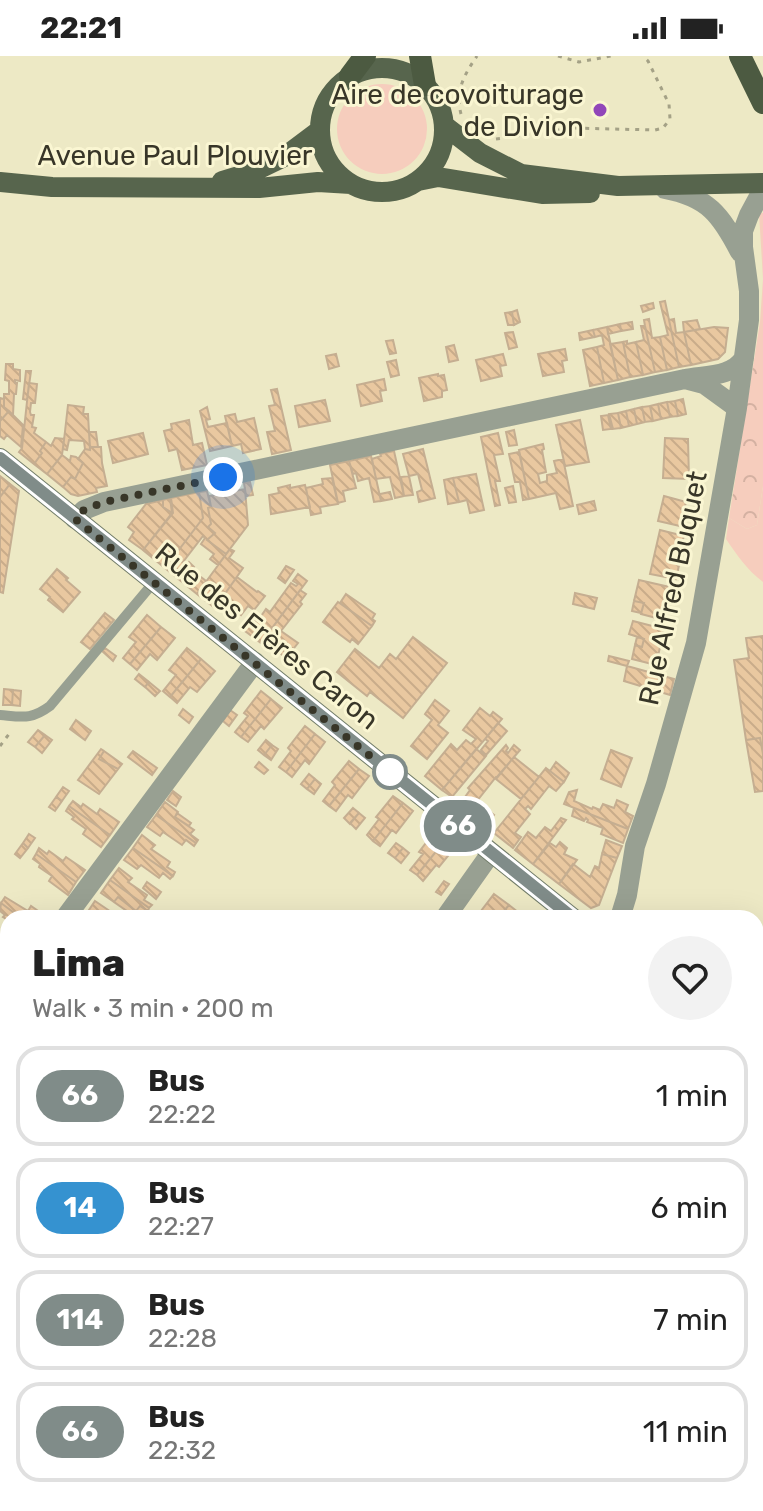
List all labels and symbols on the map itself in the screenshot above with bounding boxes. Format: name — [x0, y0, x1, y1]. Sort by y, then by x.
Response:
place label: Aire de covoiturage de Divion — [331, 78, 584, 143]
marker: Aire de covoiturage de Divion — [591, 101, 609, 119]
street label: Avenue Paul Plouvier — [38, 139, 313, 172]
your location — [203, 457, 243, 497]
street label: Rue Alfred Buquet — [632, 468, 714, 708]
street label: Rue des Frères Caron — [149, 536, 385, 736]
unlabelled marker — [373, 755, 407, 789]
line badge: 66 — [422, 800, 494, 852]

